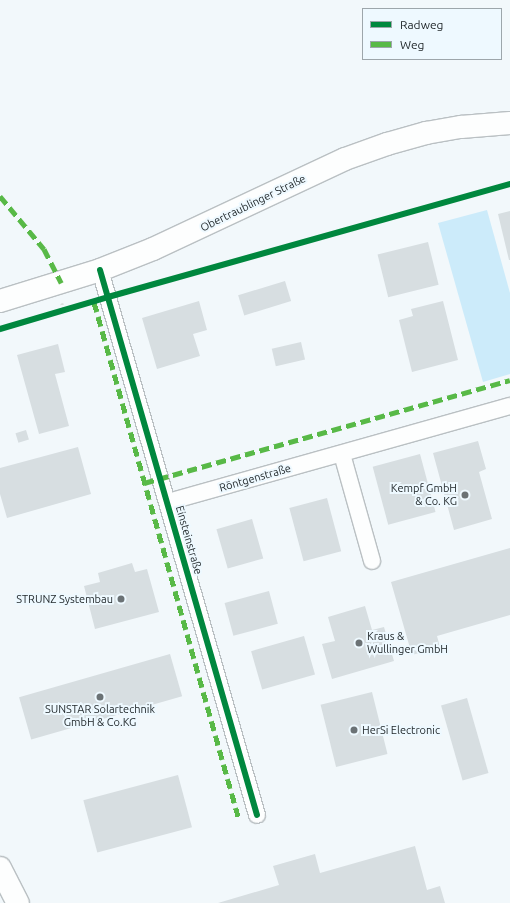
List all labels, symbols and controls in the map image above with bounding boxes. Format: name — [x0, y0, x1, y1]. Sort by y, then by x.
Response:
legend — [362, 8, 502, 60]
text: Radweg — [400, 18, 443, 31]
text: Weg — [400, 38, 424, 51]
street label: Obertraublinger Straße — [198, 172, 308, 234]
street label: Röntgenstraße — [218, 461, 292, 495]
place label: Kempf GmbH & Co. KG — [391, 482, 457, 508]
marker: Kempf GmbH & Co. KG — [460, 490, 470, 500]
street label: Einsteinstraße — [173, 504, 205, 576]
place label: STRUNZ Systembau — [16, 592, 113, 606]
marker: STRUNZ Systembau — [116, 594, 126, 604]
place label: Kraus & Wullinger GmbH — [367, 630, 448, 656]
marker: Kraus & Wullinger GmbH — [354, 638, 364, 648]
marker: SUNSTAR Solartechnik GmbH & Co.KG — [95, 692, 105, 702]
place label: SUNSTAR Solartechnik GmbH & Co.KG — [45, 703, 155, 729]
place label: HerSi Electronic — [362, 723, 440, 737]
marker: HerSi Electronic — [349, 725, 359, 735]

